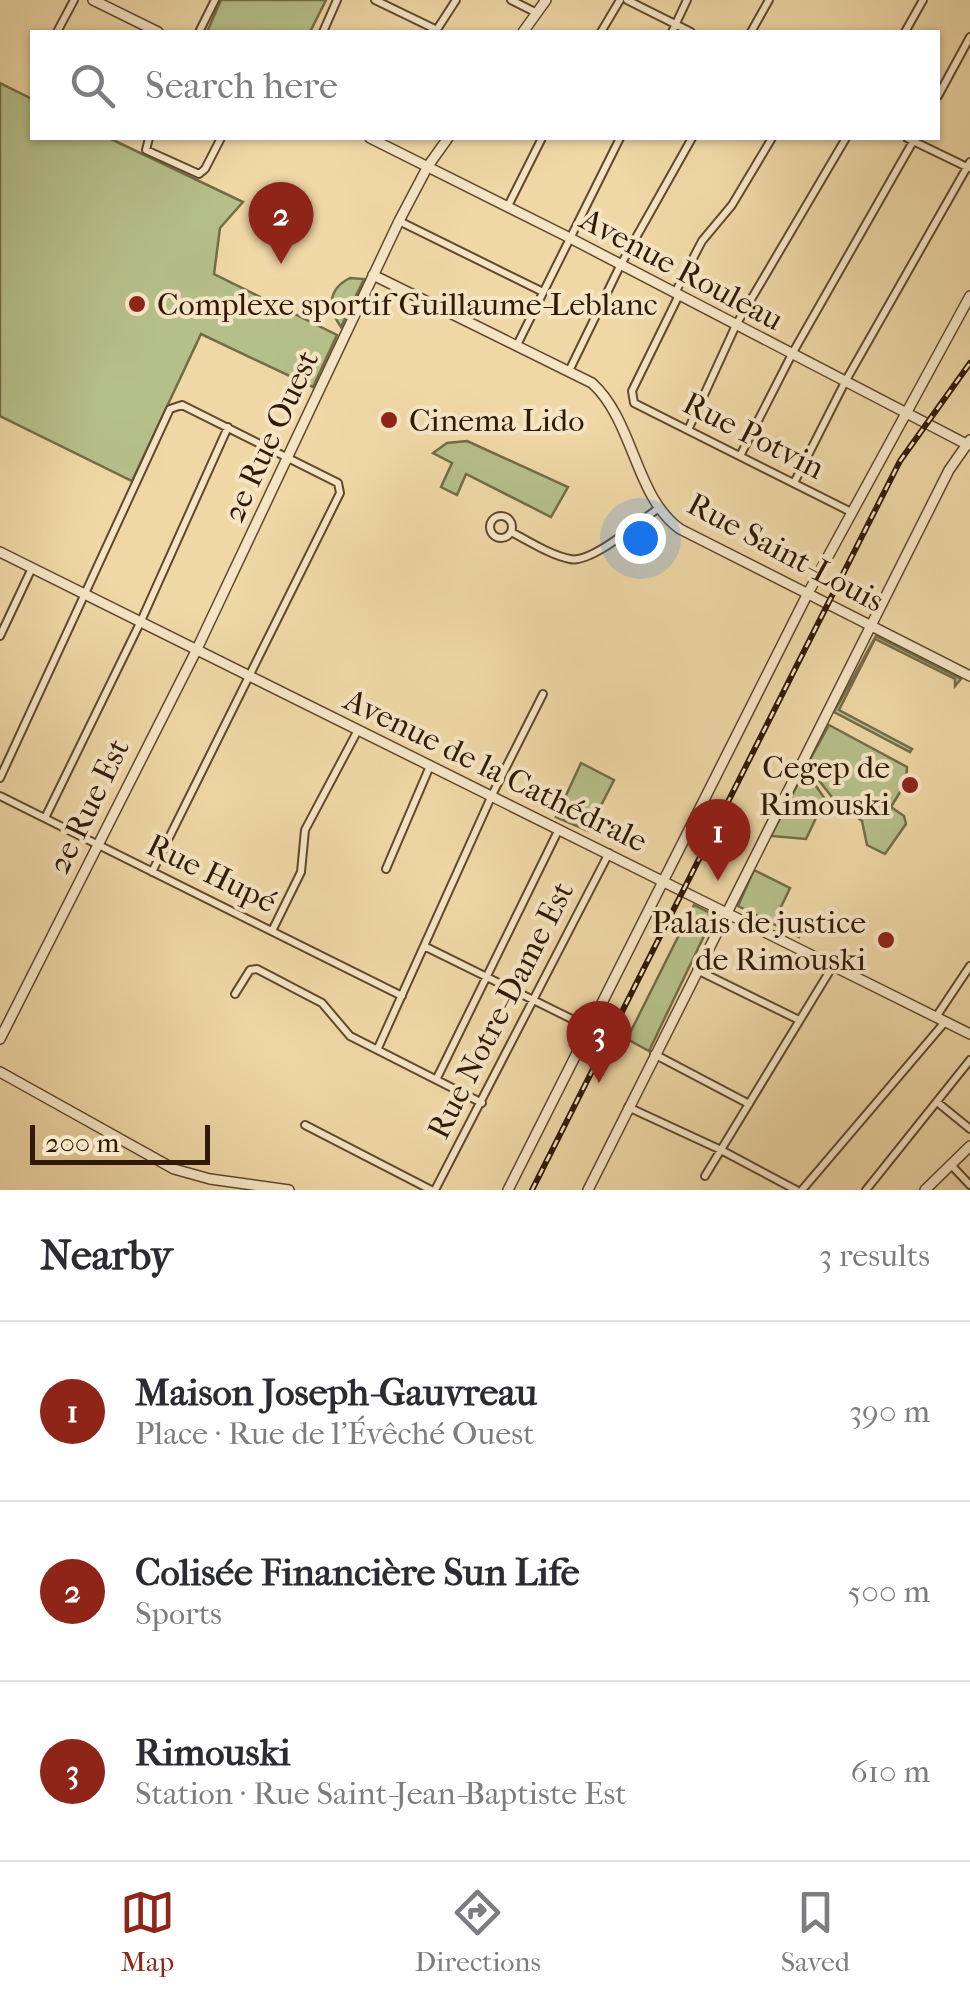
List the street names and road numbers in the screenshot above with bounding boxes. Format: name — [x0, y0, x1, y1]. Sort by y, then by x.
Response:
street label: Avenue Rouleau — [572, 200, 789, 338]
street label: 2e Rue Ouest — [215, 344, 327, 528]
street label: Rue Potvin — [677, 384, 831, 487]
street label: Rue Saint-Louis — [681, 485, 890, 620]
street label: Avenue de la Cathédrale — [336, 680, 653, 860]
street label: 2e Rue Est — [40, 732, 137, 880]
street label: Rue Hupé — [141, 826, 283, 921]
street label: Rue Notre-Dame Est — [420, 875, 581, 1145]

